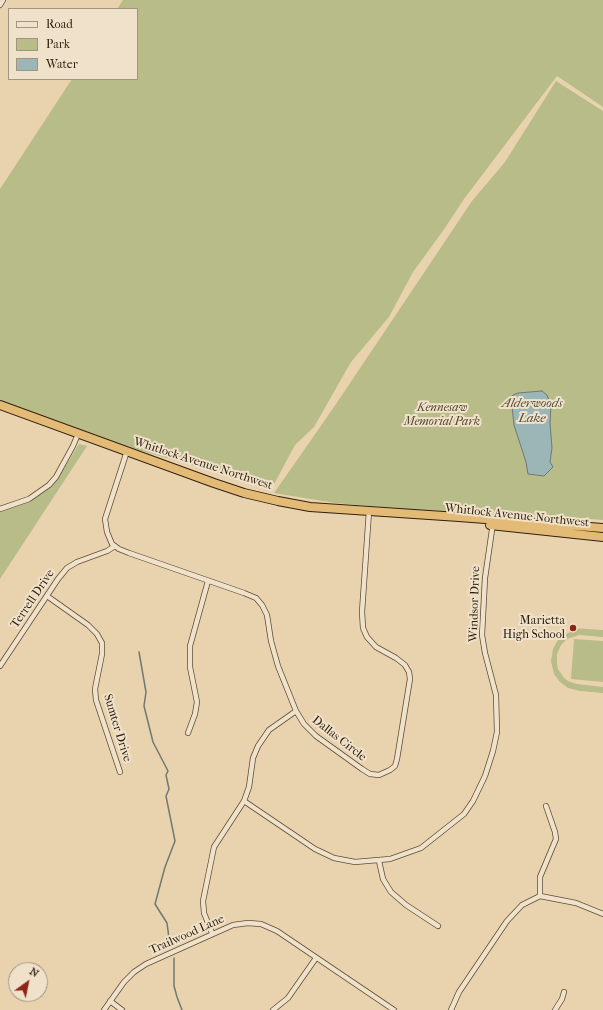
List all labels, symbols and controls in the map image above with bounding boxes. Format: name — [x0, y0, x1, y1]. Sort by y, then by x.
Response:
legend — [8, 8, 138, 80]
text: Road — [46, 17, 73, 31]
text: Park — [46, 37, 70, 51]
text: Water — [46, 57, 78, 71]
water label: Alderwoods Lake — [502, 396, 562, 427]
park label: Kennesaw Memorial Park — [404, 401, 480, 429]
street label: Whitlock Avenue Northwest — [132, 435, 274, 493]
street label: Whitlock Avenue Northwest — [444, 501, 590, 531]
street label: Windsor Drive — [466, 566, 484, 642]
street label: Terrell Drive — [8, 567, 58, 631]
place label: Marietta High School — [503, 614, 565, 642]
marker: Marietta High School — [568, 623, 578, 633]
street label: Sumter Drive — [100, 692, 134, 764]
street label: Dallas Circle — [309, 713, 369, 765]
street label: Trailwood Lane — [147, 912, 227, 958]
north arrow — [8, 962, 48, 1002]
text: N — [27, 965, 41, 980]

